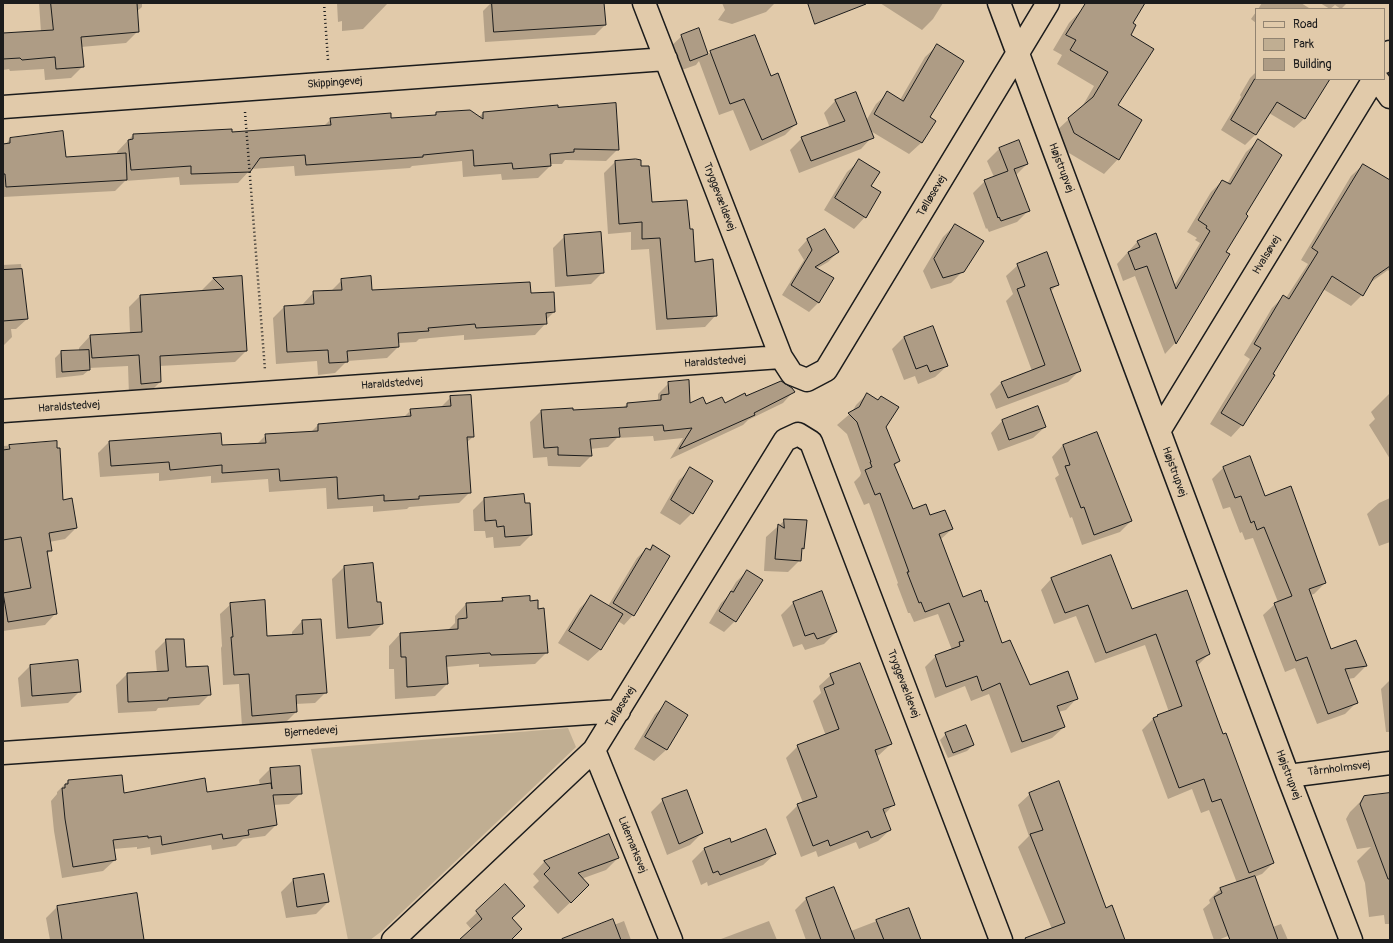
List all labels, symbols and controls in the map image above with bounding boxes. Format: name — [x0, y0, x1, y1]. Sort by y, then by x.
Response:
legend — [1255, 8, 1385, 80]
text: Road — [1293, 17, 1318, 32]
text: Park — [1293, 37, 1314, 52]
text: Building — [1293, 57, 1332, 72]
street label: Skippingevej — [307, 74, 363, 92]
street label: Højstrupvej — [1045, 141, 1077, 195]
street label: Tryggevældevej — [700, 161, 738, 233]
street label: Tølløsevej — [914, 173, 950, 219]
street label: Hvalsøvej — [1250, 233, 1284, 277]
street label: Haraldstedvej — [684, 353, 746, 371]
street label: Haraldstedvej — [361, 375, 423, 393]
street label: Haraldstedvej — [38, 398, 100, 416]
street label: Højstrupvej — [1159, 445, 1189, 499]
street label: Tryggevældevej — [884, 648, 922, 720]
street label: Tølløsevej — [603, 684, 639, 730]
street label: Bjernedevej — [284, 724, 338, 740]
street label: Højstrupvej — [1272, 748, 1304, 802]
street label: Tårnholmsvej — [1307, 759, 1371, 779]
street label: Lidemarksvej — [615, 815, 649, 875]

